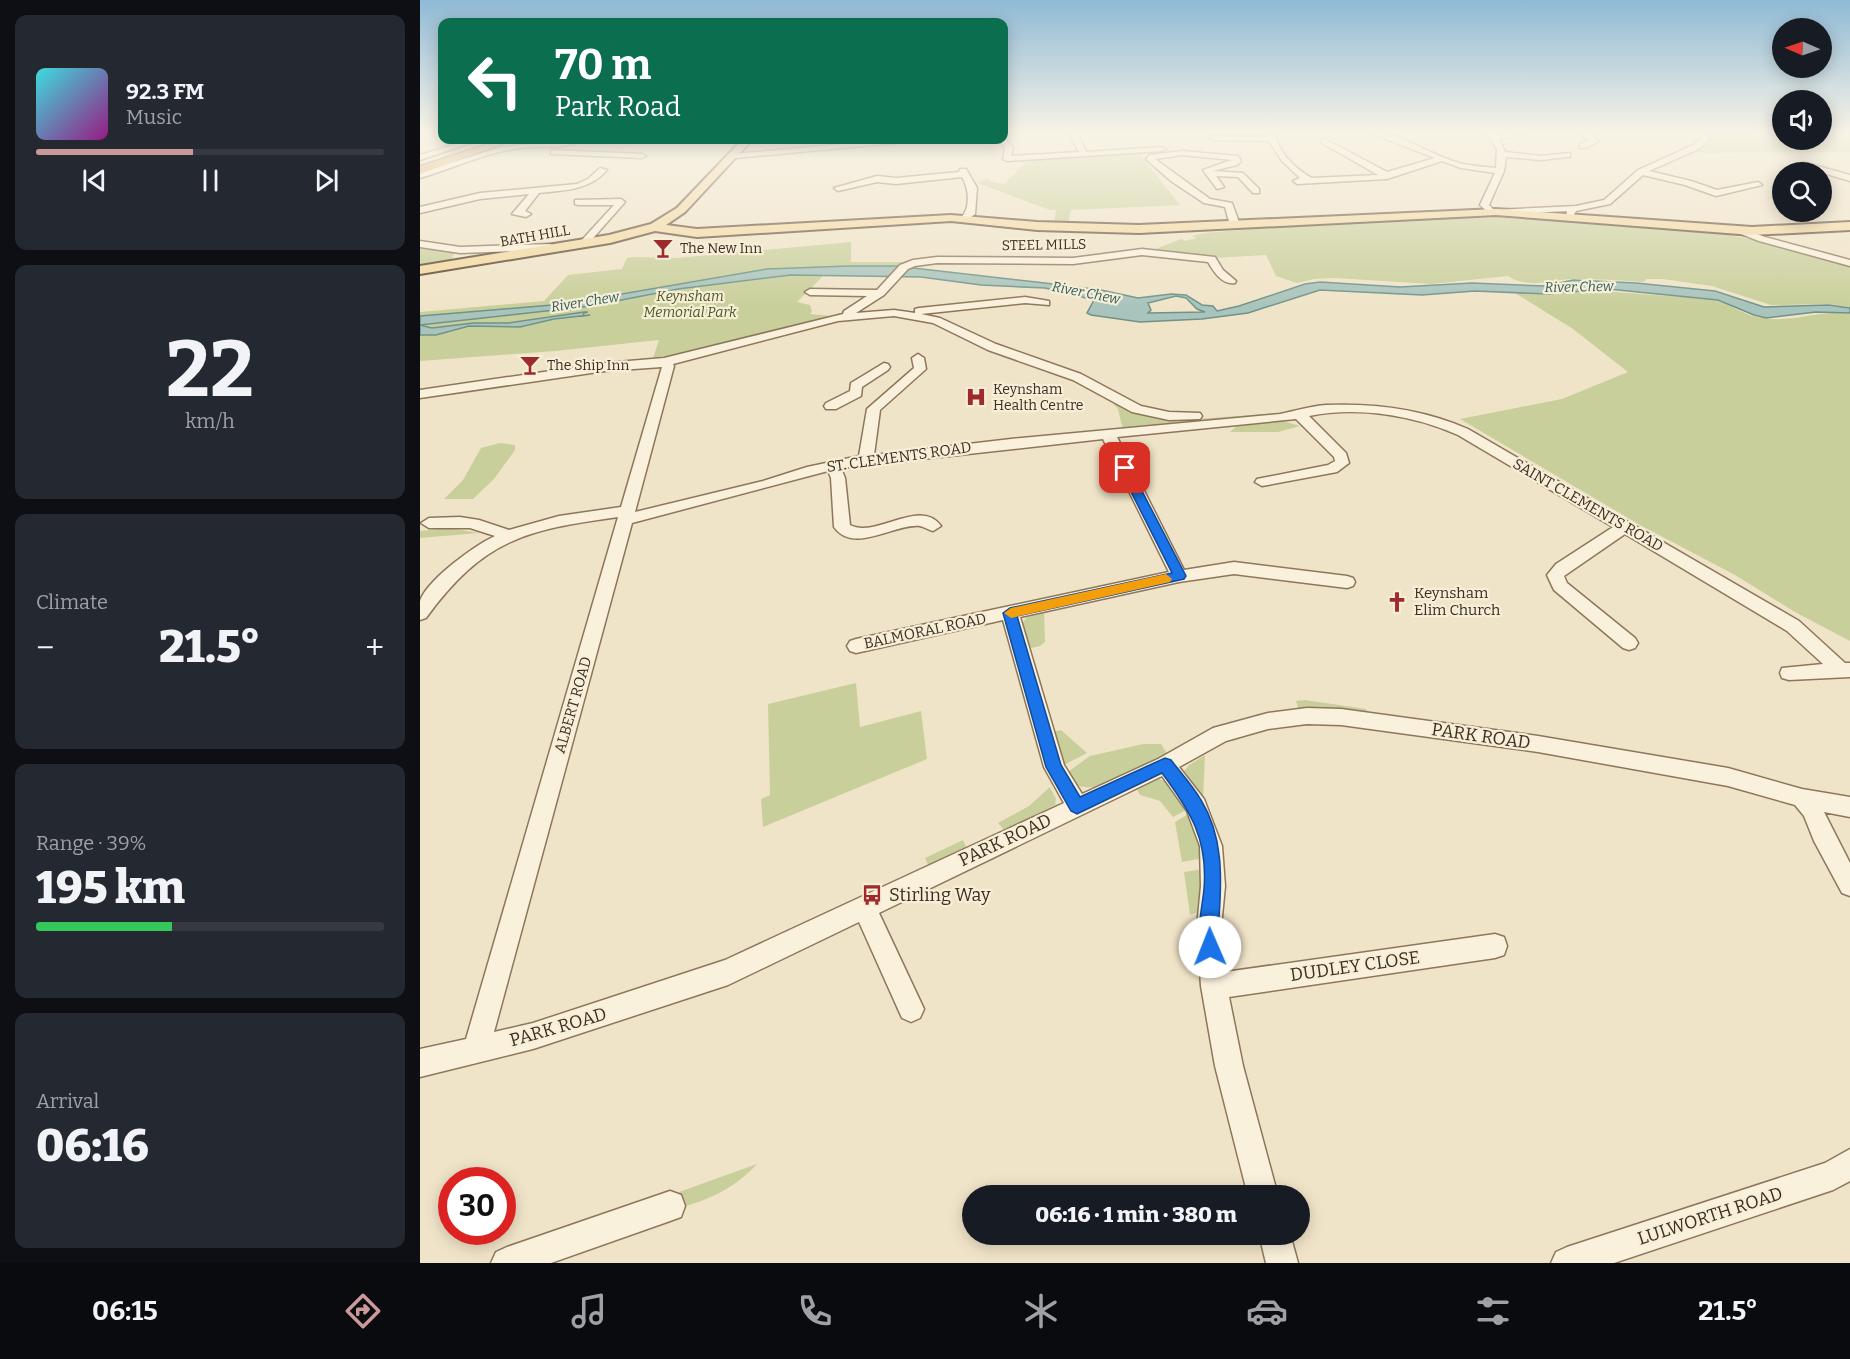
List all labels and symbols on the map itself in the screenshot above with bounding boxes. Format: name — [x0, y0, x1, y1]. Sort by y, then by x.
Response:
north arrow — [1772, 18, 1832, 78]
street label: BATH HILL — [499, 221, 571, 251]
bar icon: The New Inn — [651, 236, 675, 260]
street label: STEEL MILLS — [1002, 236, 1086, 254]
place label: The New Inn — [680, 240, 762, 257]
water label: River Chew — [1051, 278, 1123, 308]
water label: River Chew — [1544, 278, 1615, 296]
water label: River Chew — [550, 288, 621, 316]
park label: Keynsham Memorial Park — [643, 288, 737, 321]
bar icon: The Ship Inn — [518, 353, 542, 377]
place label: The Ship Inn — [547, 357, 629, 374]
place label: Keynsham Health Centre — [993, 381, 1083, 414]
hospital icon: Keynsham Health Centre — [964, 385, 988, 409]
street label: ST. CLEMENTS ROAD — [826, 438, 972, 476]
pin — [1099, 442, 1150, 493]
street label: SAINT CLEMENTS ROAD — [1510, 455, 1666, 555]
place label: Keynsham Elim Church — [1414, 584, 1501, 619]
church icon: Keynsham Elim Church — [1385, 590, 1409, 614]
street label: BALMORAL ROAD — [862, 609, 988, 653]
street label: ALBERT ROAD — [551, 655, 595, 755]
street label: PARK ROAD — [1430, 718, 1532, 754]
street label: PARK ROAD — [955, 809, 1055, 871]
bus stop icon: Stirling Way — [860, 883, 884, 907]
place label: Stirling Way — [889, 884, 991, 906]
position arrow — [1178, 915, 1242, 979]
street label: DUDLEY CLOSE — [1289, 946, 1421, 986]
street label: PARK ROAD — [507, 1003, 609, 1051]
speed limit sign: 30 — [438, 1167, 516, 1245]
street label: LULWORTH ROAD — [1635, 1182, 1785, 1250]

